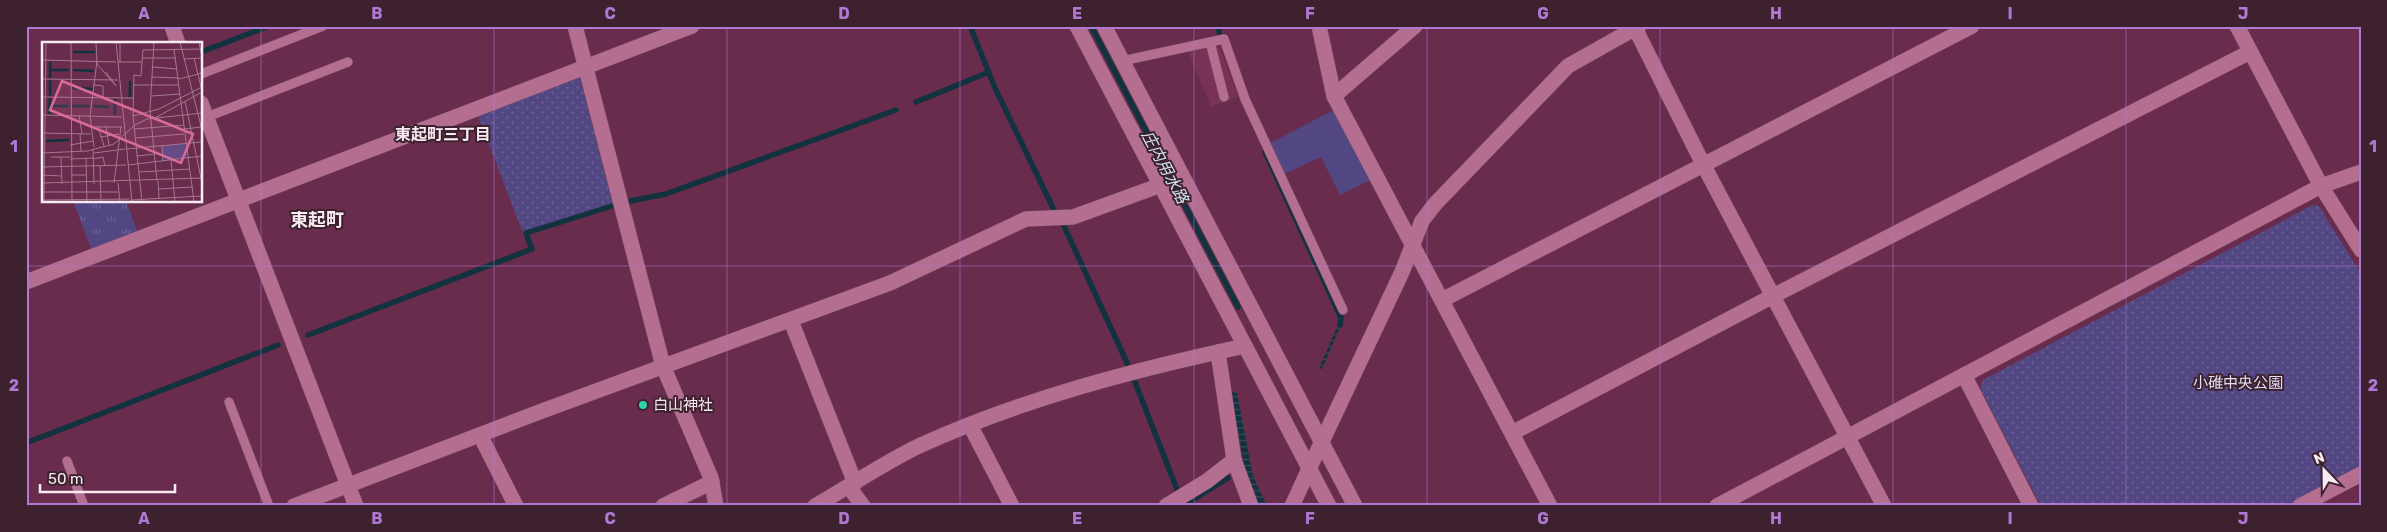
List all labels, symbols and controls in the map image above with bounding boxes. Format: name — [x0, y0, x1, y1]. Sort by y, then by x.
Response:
text: A — [138, 4, 150, 23]
text: B — [371, 4, 383, 23]
text: C — [604, 4, 616, 23]
text: D — [838, 4, 850, 23]
text: E — [1072, 4, 1082, 23]
text: F — [1305, 4, 1315, 23]
text: G — [1537, 4, 1549, 23]
text: H — [1770, 4, 1782, 23]
text: I — [2007, 4, 2013, 23]
text: J — [2238, 4, 2248, 23]
inset map — [42, 42, 202, 202]
district label: 東起町三丁目 — [395, 125, 491, 144]
water label: 庄内用水路 — [1138, 127, 1193, 209]
text: 1 — [10, 137, 18, 156]
text: 1 — [2369, 137, 2377, 156]
district label: 東起町 — [290, 209, 344, 231]
park label: 小碓中央公園 — [2193, 374, 2283, 392]
text: 2 — [9, 376, 19, 395]
text: 2 — [2368, 376, 2378, 395]
place label: 白山神社 — [653, 396, 713, 414]
marker: 白山神社 — [637, 399, 649, 411]
north arrow — [2300, 444, 2350, 494]
text: N — [2311, 449, 2327, 468]
scale bar — [40, 462, 175, 494]
text: 50 m — [48, 470, 83, 488]
text: A — [138, 509, 150, 528]
text: B — [371, 509, 383, 528]
text: C — [604, 509, 616, 528]
text: D — [838, 509, 850, 528]
text: E — [1072, 509, 1082, 528]
text: F — [1305, 509, 1315, 528]
text: G — [1537, 509, 1549, 528]
text: H — [1770, 509, 1782, 528]
text: I — [2007, 509, 2013, 528]
text: J — [2238, 509, 2248, 528]

